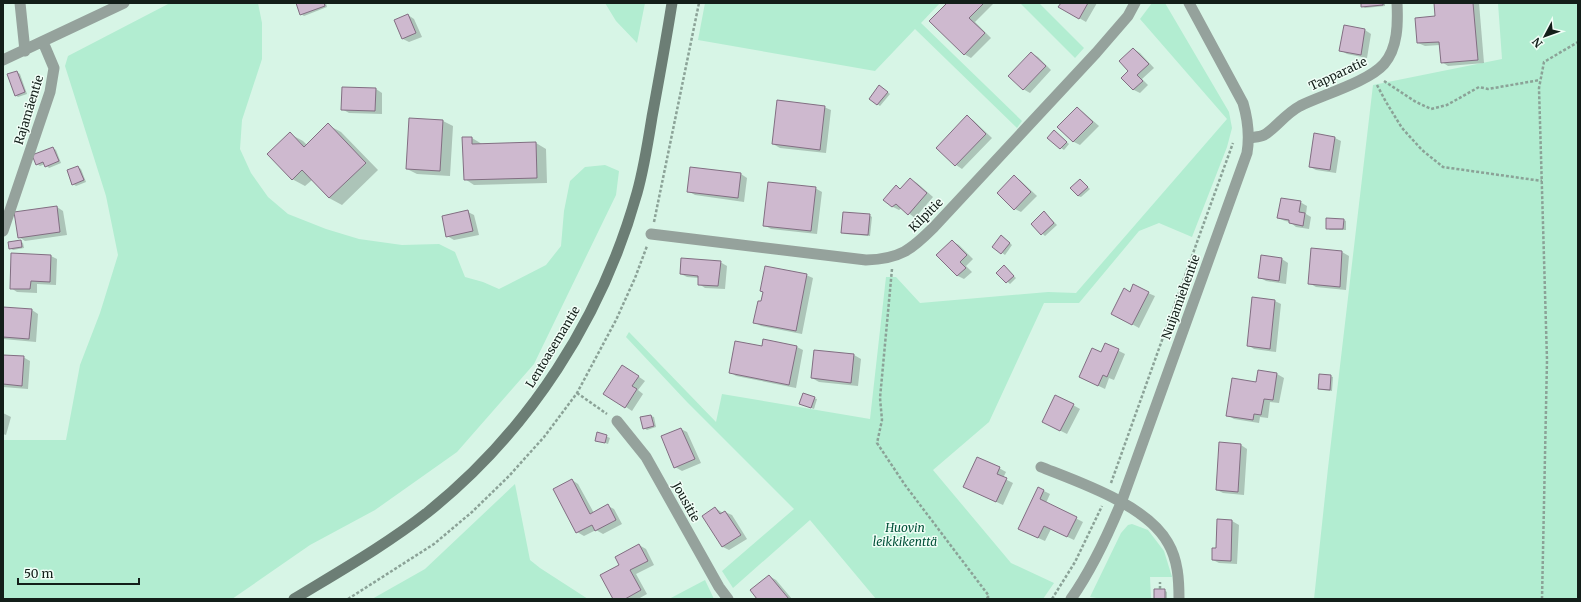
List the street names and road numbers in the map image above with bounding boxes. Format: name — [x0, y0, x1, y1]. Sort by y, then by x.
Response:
street label: Tapparatie — [1306, 54, 1369, 94]
street label: Rajamäentie — [11, 73, 46, 146]
street label: Kilpitie — [905, 194, 946, 235]
street label: Nuijamiehentie — [1158, 252, 1203, 341]
street label: Lentoasemantie — [522, 303, 583, 390]
street label: Jousitie — [669, 478, 703, 524]

